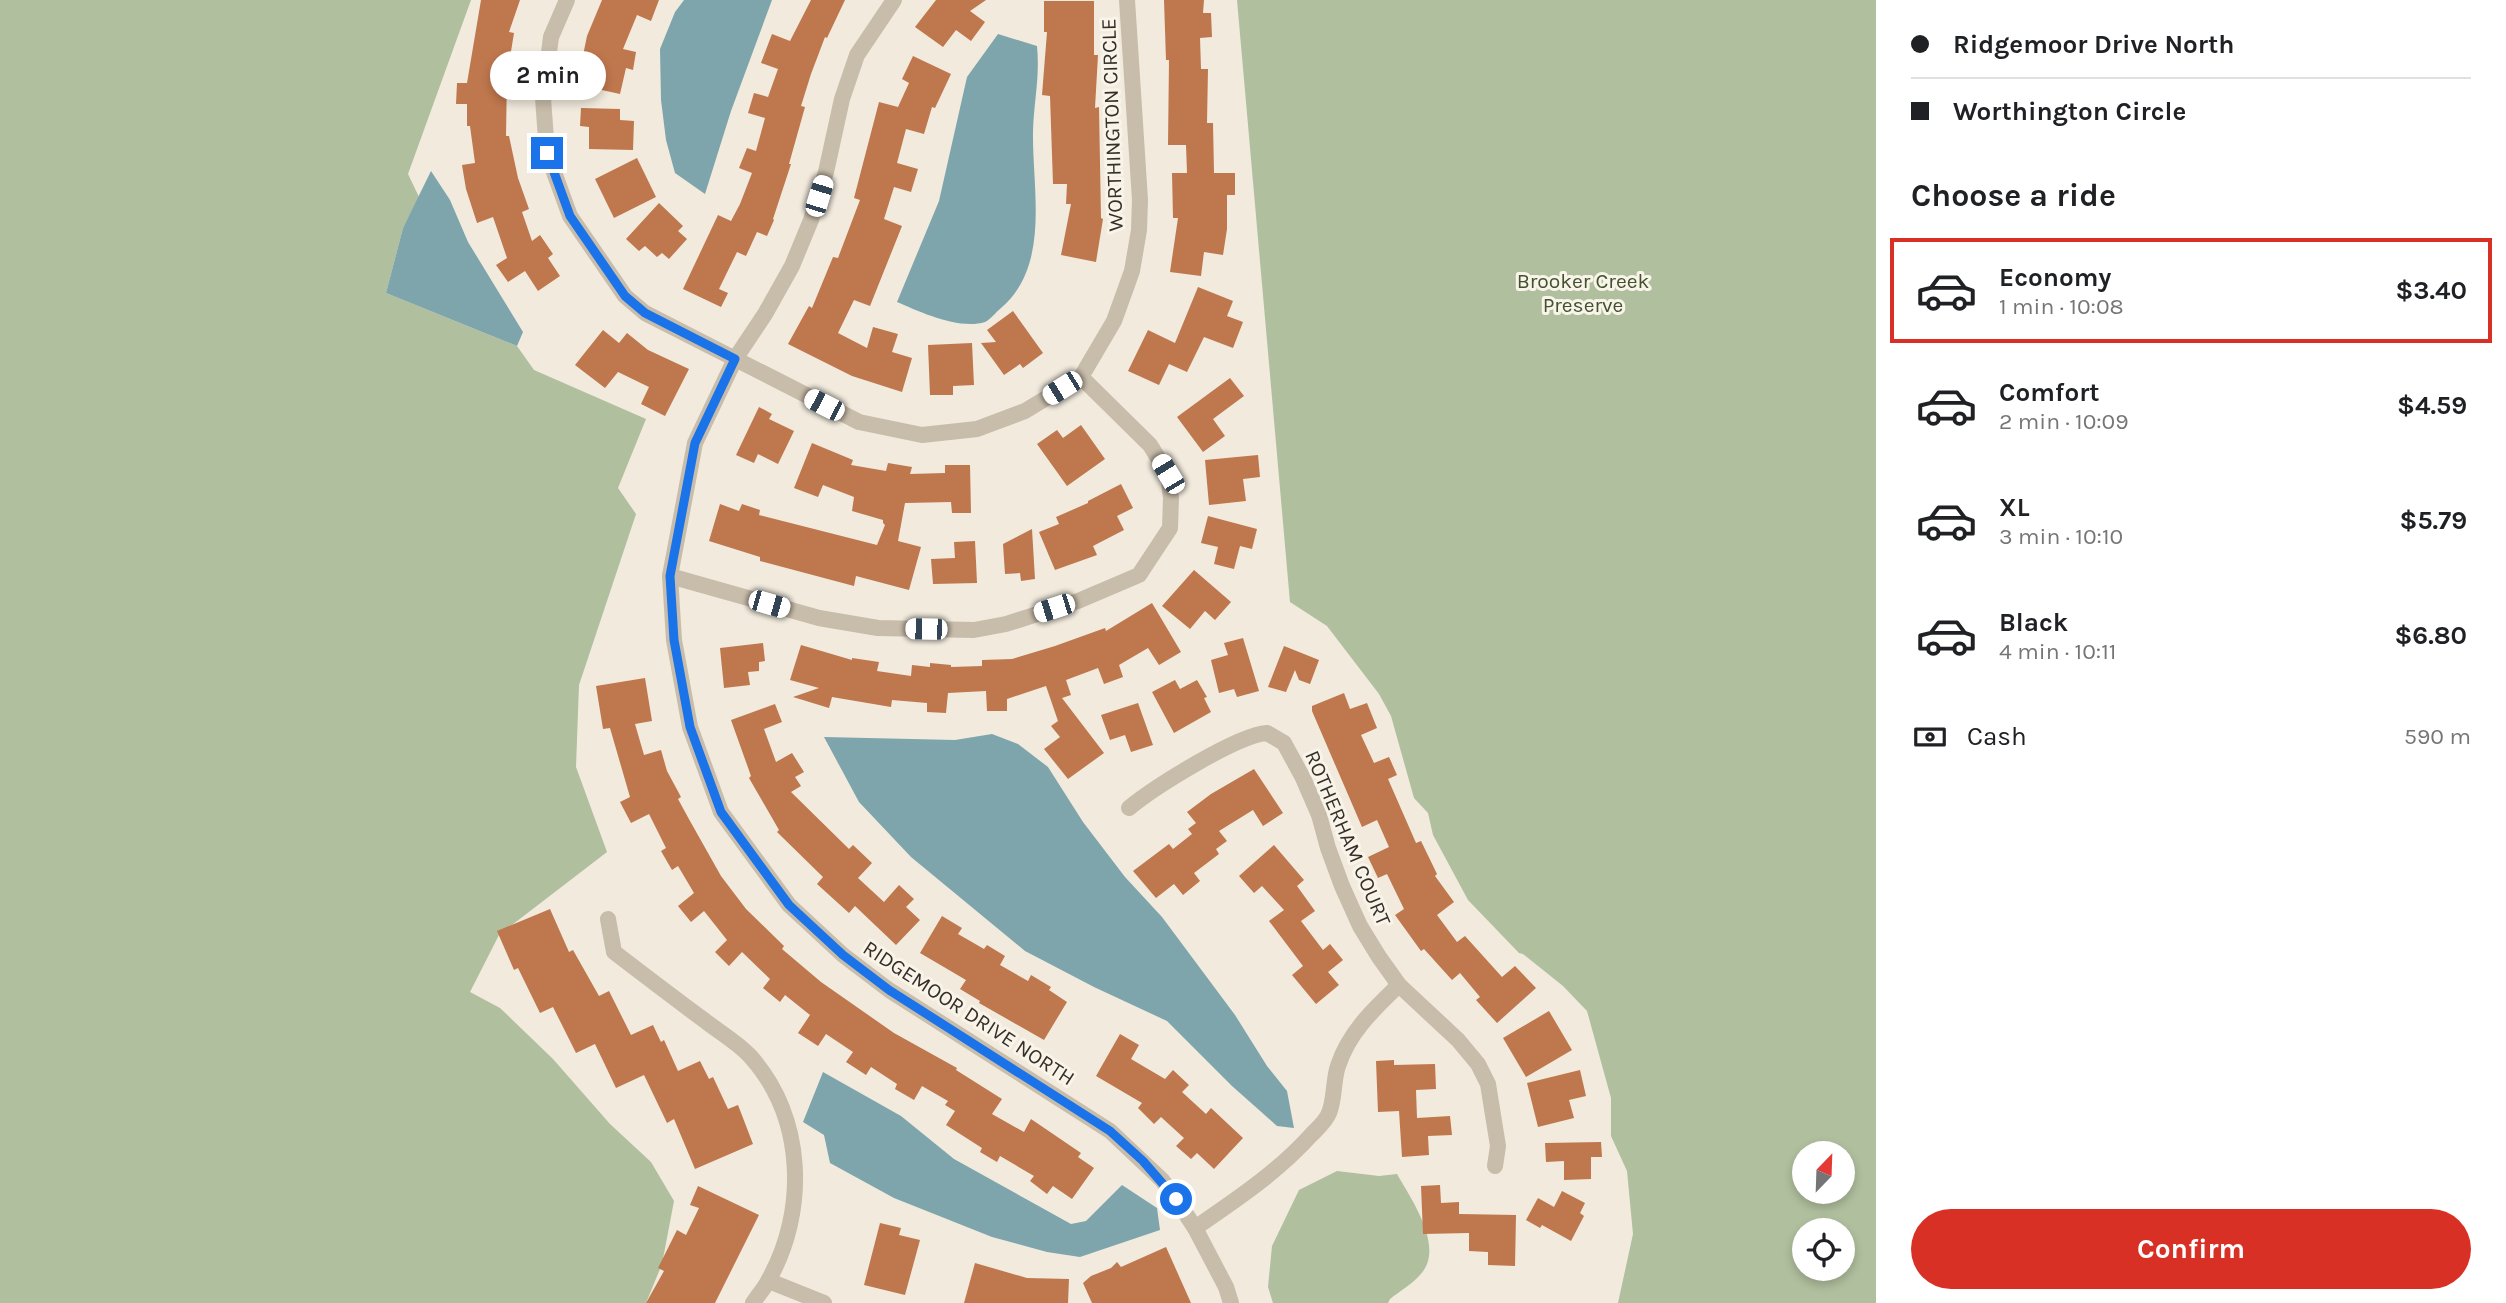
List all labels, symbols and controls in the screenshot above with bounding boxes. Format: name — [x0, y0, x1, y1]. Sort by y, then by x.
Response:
street label: WORTHINGTON CIRCLE — [1096, 18, 1128, 232]
text: Ridgemoor Drive North — [1953, 29, 2234, 60]
callout: 2 min — [489, 52, 605, 100]
text: 2 min — [516, 62, 580, 89]
text: Worthington Circle — [1953, 96, 2186, 127]
route end — [531, 137, 563, 169]
car — [803, 173, 836, 219]
text: Choose a ride — [1911, 177, 2116, 214]
icon: car — [1915, 259, 1978, 322]
text: Economy — [1999, 262, 2111, 293]
park label: Brooker Creek Preserve — [1517, 269, 1649, 317]
text: $3.40 — [2395, 275, 2467, 306]
text: 1 min · 10:08 — [1999, 293, 2124, 320]
car — [1039, 368, 1086, 408]
icon: car — [1915, 374, 1978, 437]
text: Comfort — [1999, 377, 2100, 408]
car — [801, 386, 848, 424]
text: $4.59 — [2397, 390, 2467, 421]
text: 2 min · 10:09 — [1999, 408, 2129, 435]
car — [1149, 451, 1188, 497]
icon: car — [1915, 489, 1978, 552]
text: XL — [1999, 492, 2030, 523]
text: $5.79 — [2400, 505, 2467, 536]
text: 3 min · 10:10 — [1999, 523, 2123, 550]
car — [746, 588, 793, 620]
car — [1031, 592, 1078, 624]
icon: car — [1915, 604, 1978, 667]
text: Black — [1999, 607, 2068, 638]
car — [905, 618, 948, 640]
text: $6.80 — [2394, 620, 2467, 651]
text: 4 min · 10:11 — [1999, 638, 2116, 665]
icon: cash — [1911, 718, 1949, 756]
text: Cash — [1967, 721, 2027, 752]
text: 590 m — [2404, 723, 2471, 750]
street label: ROTHERHAM COURT — [1300, 747, 1396, 930]
street label: RIDGEMOOR DRIVE NORTH — [859, 936, 1079, 1090]
north arrow — [1792, 1141, 1855, 1204]
map controls — [1792, 1141, 1855, 1281]
route start — [1160, 1183, 1192, 1215]
button: Confirm — [1911, 1209, 2471, 1289]
button: locate — [1792, 1218, 1855, 1281]

